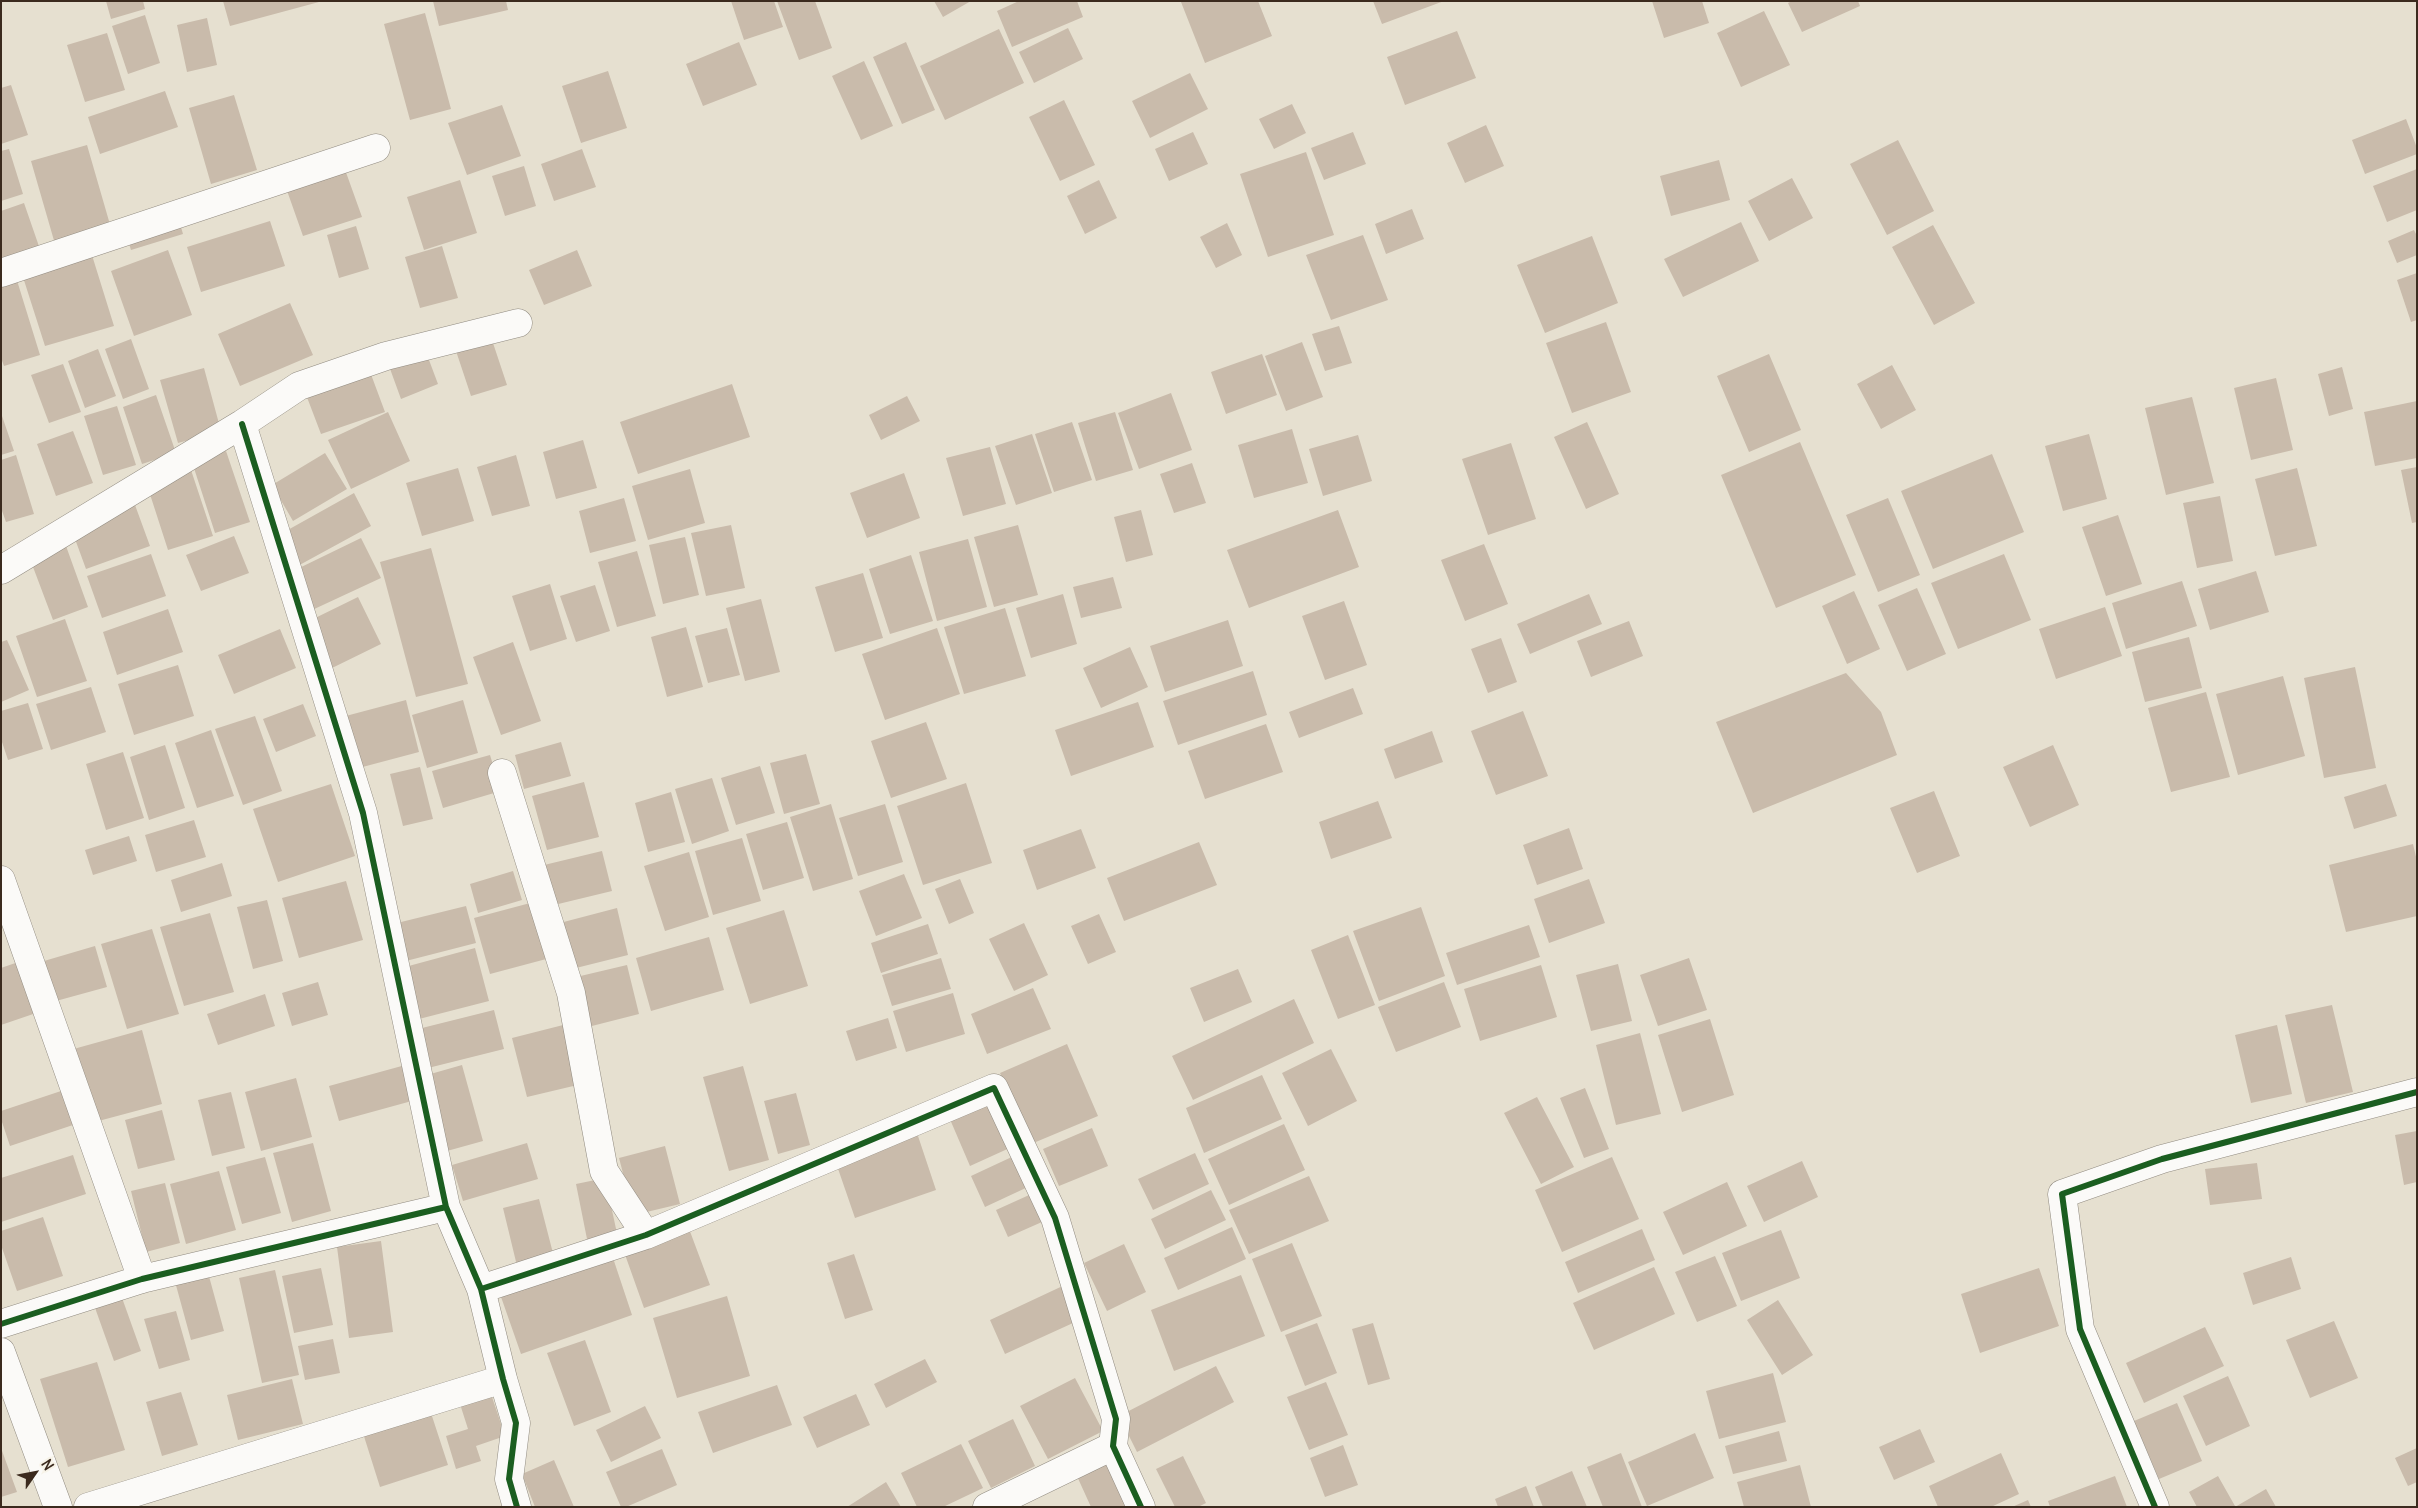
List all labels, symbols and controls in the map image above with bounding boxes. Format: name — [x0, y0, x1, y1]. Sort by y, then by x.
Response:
north arrow — [10, 1448, 60, 1498]
text: N — [37, 1456, 58, 1474]

